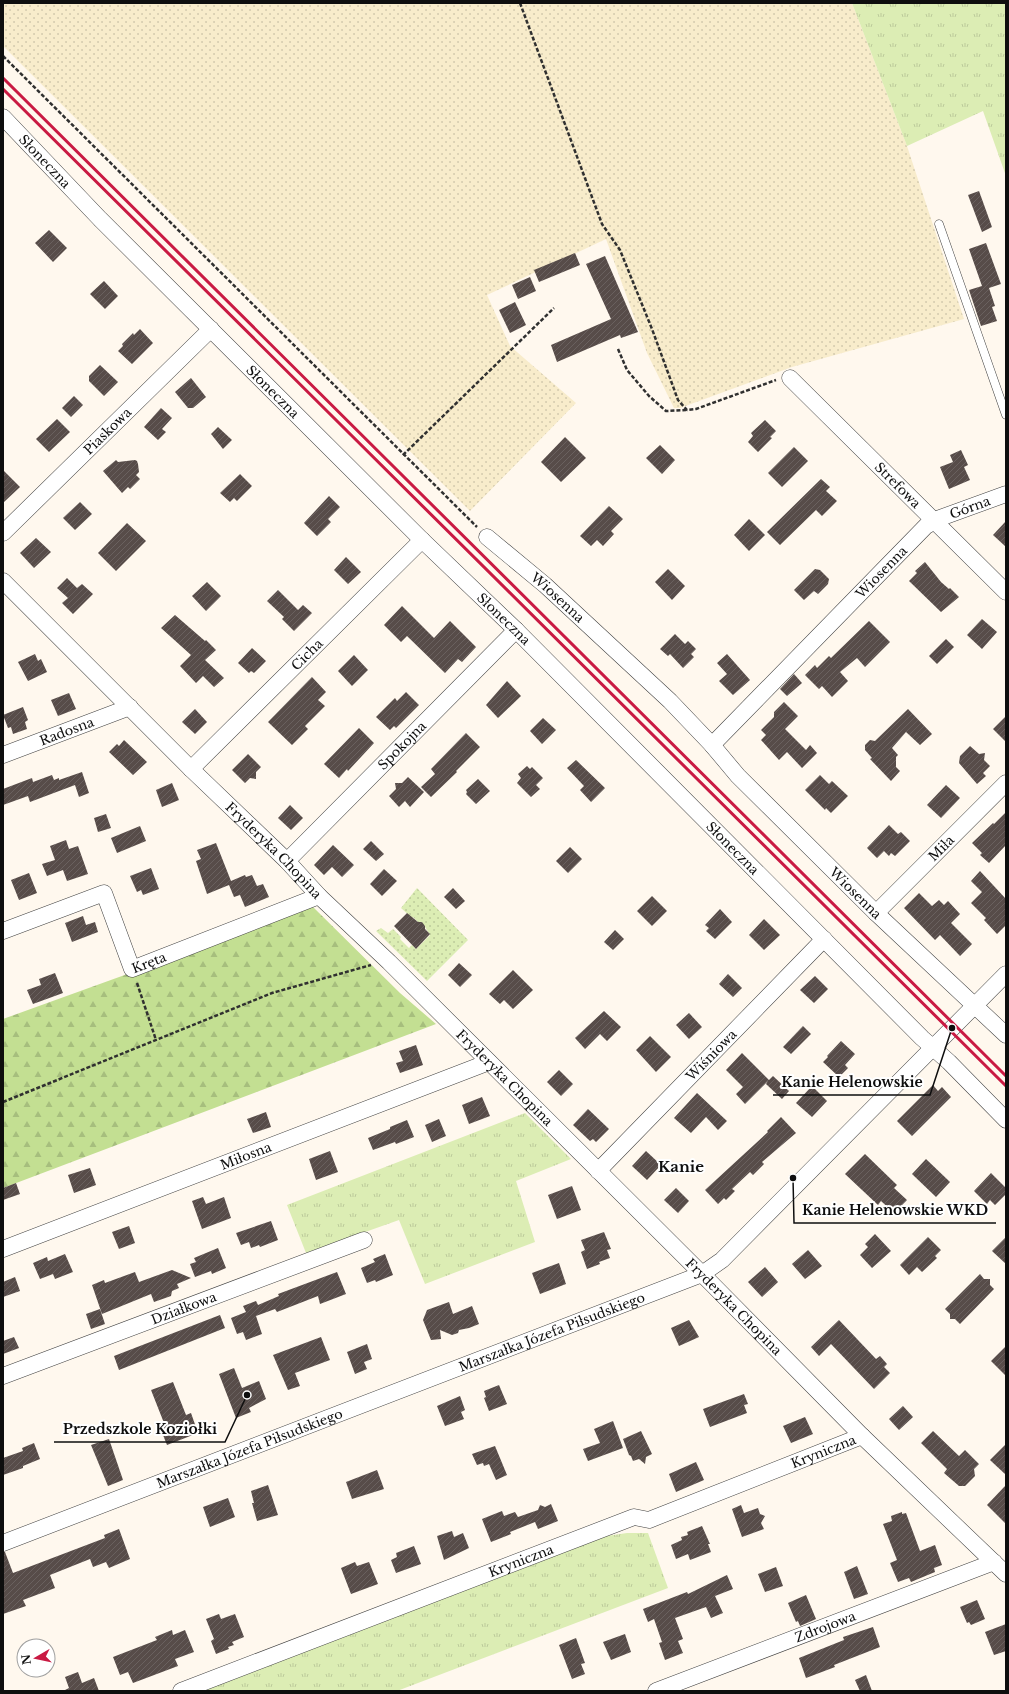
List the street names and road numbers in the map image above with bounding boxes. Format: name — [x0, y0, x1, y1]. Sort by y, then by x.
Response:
street label: Słoneczna — [15, 131, 75, 192]
street label: Słoneczna — [243, 361, 304, 422]
street label: Piaskowa — [80, 403, 135, 458]
street label: Strefowa — [871, 458, 925, 512]
street label: Górna — [947, 492, 993, 522]
street label: Wiosenna — [851, 542, 911, 602]
street label: Wiosenna — [527, 568, 589, 626]
street label: Słoneczna — [474, 589, 535, 649]
street label: Cicha — [287, 634, 327, 674]
street label: Radosna — [37, 713, 97, 749]
street label: Spokojna — [374, 717, 430, 773]
street label: Fryderyka Chopina — [222, 798, 326, 903]
street label: Słoneczna — [703, 818, 763, 879]
street label: Miła — [924, 831, 958, 865]
street label: Wiosenna — [825, 863, 886, 923]
street label: Kręta — [129, 948, 169, 977]
street label: Wiśniowa — [681, 1025, 740, 1085]
street label: Fryderyka Chopina — [453, 1026, 557, 1130]
street label: Miłosna — [218, 1138, 274, 1173]
street label: Fryderyka Chopina — [682, 1254, 786, 1359]
street label: Działkowa — [149, 1288, 219, 1328]
street label: Marszałka Józefa Piłsudskiego — [456, 1288, 647, 1375]
street label: Marszałka Józefa Piłsudskiego — [154, 1405, 345, 1492]
street label: Kryniczna — [788, 1430, 859, 1472]
street label: Kryniczna — [486, 1540, 557, 1581]
street label: Zdrojowa — [792, 1607, 859, 1646]

